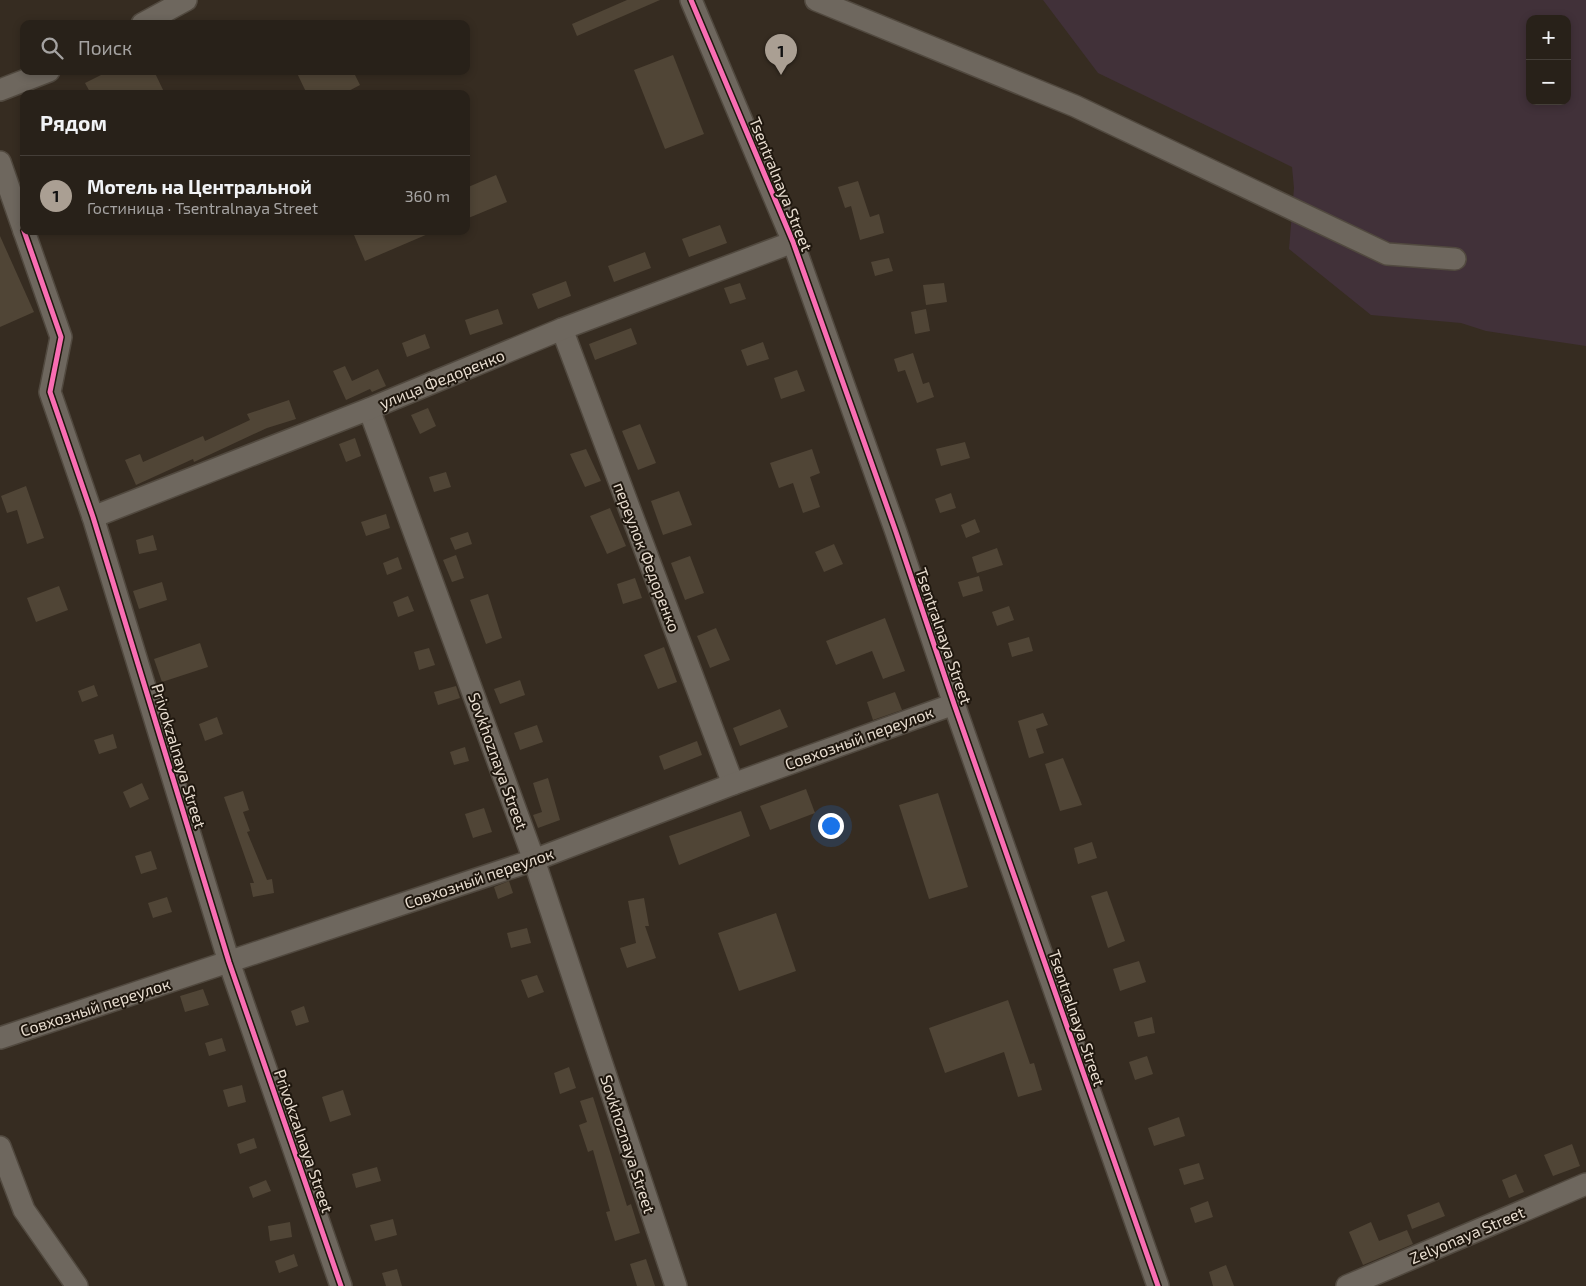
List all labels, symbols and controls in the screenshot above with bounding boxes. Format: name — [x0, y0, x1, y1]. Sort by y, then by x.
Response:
map controls — [1526, 15, 1571, 105]
button: + — [1526, 15, 1571, 60]
search box — [20, 20, 470, 75]
icon: search — [38, 34, 66, 62]
pin: 1 — [765, 34, 797, 75]
text: Поиск — [78, 36, 132, 59]
button: − — [1526, 60, 1571, 105]
text: Рядом — [40, 110, 107, 135]
street label: Tsentralnaya Street — [746, 114, 817, 254]
text: Мотель на Центральной — [87, 175, 312, 198]
text: 1 — [53, 186, 59, 205]
text: 360 m — [405, 186, 450, 205]
text: Гостиница · Tsentralnaya Street — [87, 198, 318, 217]
street label: улица Федоренко — [376, 345, 508, 413]
street label: переулок Федоренко — [609, 479, 685, 635]
street label: Tsentralnaya Street — [912, 565, 977, 707]
street label: Privokzalnaya Street — [148, 681, 211, 831]
street label: Sovkhoznaya Street — [465, 690, 532, 832]
street label: Совхозный переулок — [782, 702, 936, 774]
your location — [818, 813, 844, 839]
street label: Совхозный переулок — [402, 843, 557, 913]
street label: Tsentralnaya Street — [1045, 947, 1110, 1089]
street label: Совхозный переулок — [17, 973, 173, 1041]
street label: Privokzalnaya Street — [271, 1067, 338, 1215]
street label: Sovkhoznaya Street — [597, 1072, 660, 1215]
street label: Zelyonaya Street — [1407, 1202, 1527, 1267]

